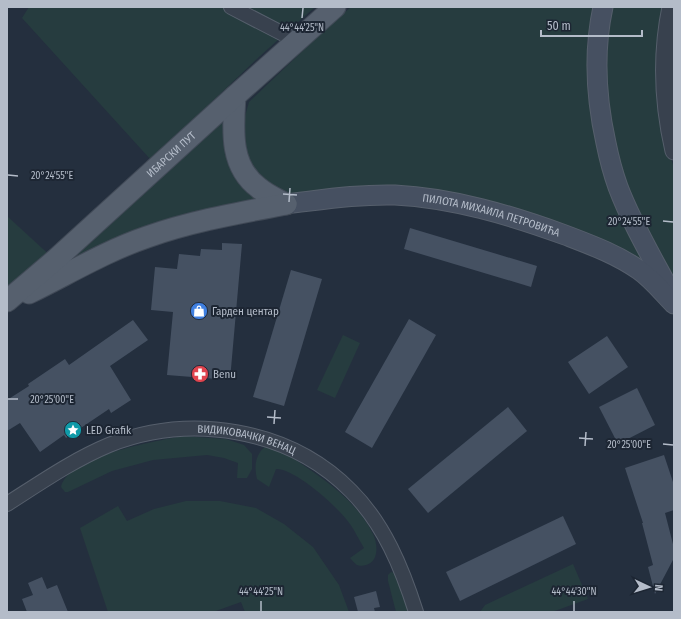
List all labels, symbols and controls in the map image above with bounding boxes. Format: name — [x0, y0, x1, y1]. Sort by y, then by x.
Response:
scale bar — [541, 12, 642, 38]
text: 50 m — [547, 19, 571, 33]
text: 44°44'25"N — [280, 22, 324, 34]
street label: ИБАРСКИ ПУТ — [144, 129, 199, 180]
text: 20°24'55"E — [31, 170, 73, 182]
street label: ПИЛОТА МИХАИЛА ПЕТРОВИЋА — [422, 191, 562, 240]
text: 20°24'55"E — [608, 216, 650, 228]
shop icon: Гарден центар — [189, 301, 209, 321]
place label: Гарден центар — [212, 305, 279, 318]
pharmacy icon: Benu — [190, 364, 210, 384]
place label: Benu — [213, 368, 236, 381]
text: 20°25'00"E — [30, 394, 74, 406]
place icon: LED Grafik — [63, 420, 83, 440]
street label: ВИДИКОВАЧКИ ВЕНАЦ — [197, 423, 298, 458]
place label: LED Grafik — [86, 424, 132, 437]
text: 20°25'00"E — [607, 439, 651, 451]
north arrow — [629, 567, 669, 607]
text: N — [652, 584, 665, 591]
text: 44°44'25"N — [239, 586, 283, 598]
text: 44°44'30"N — [551, 586, 597, 598]

